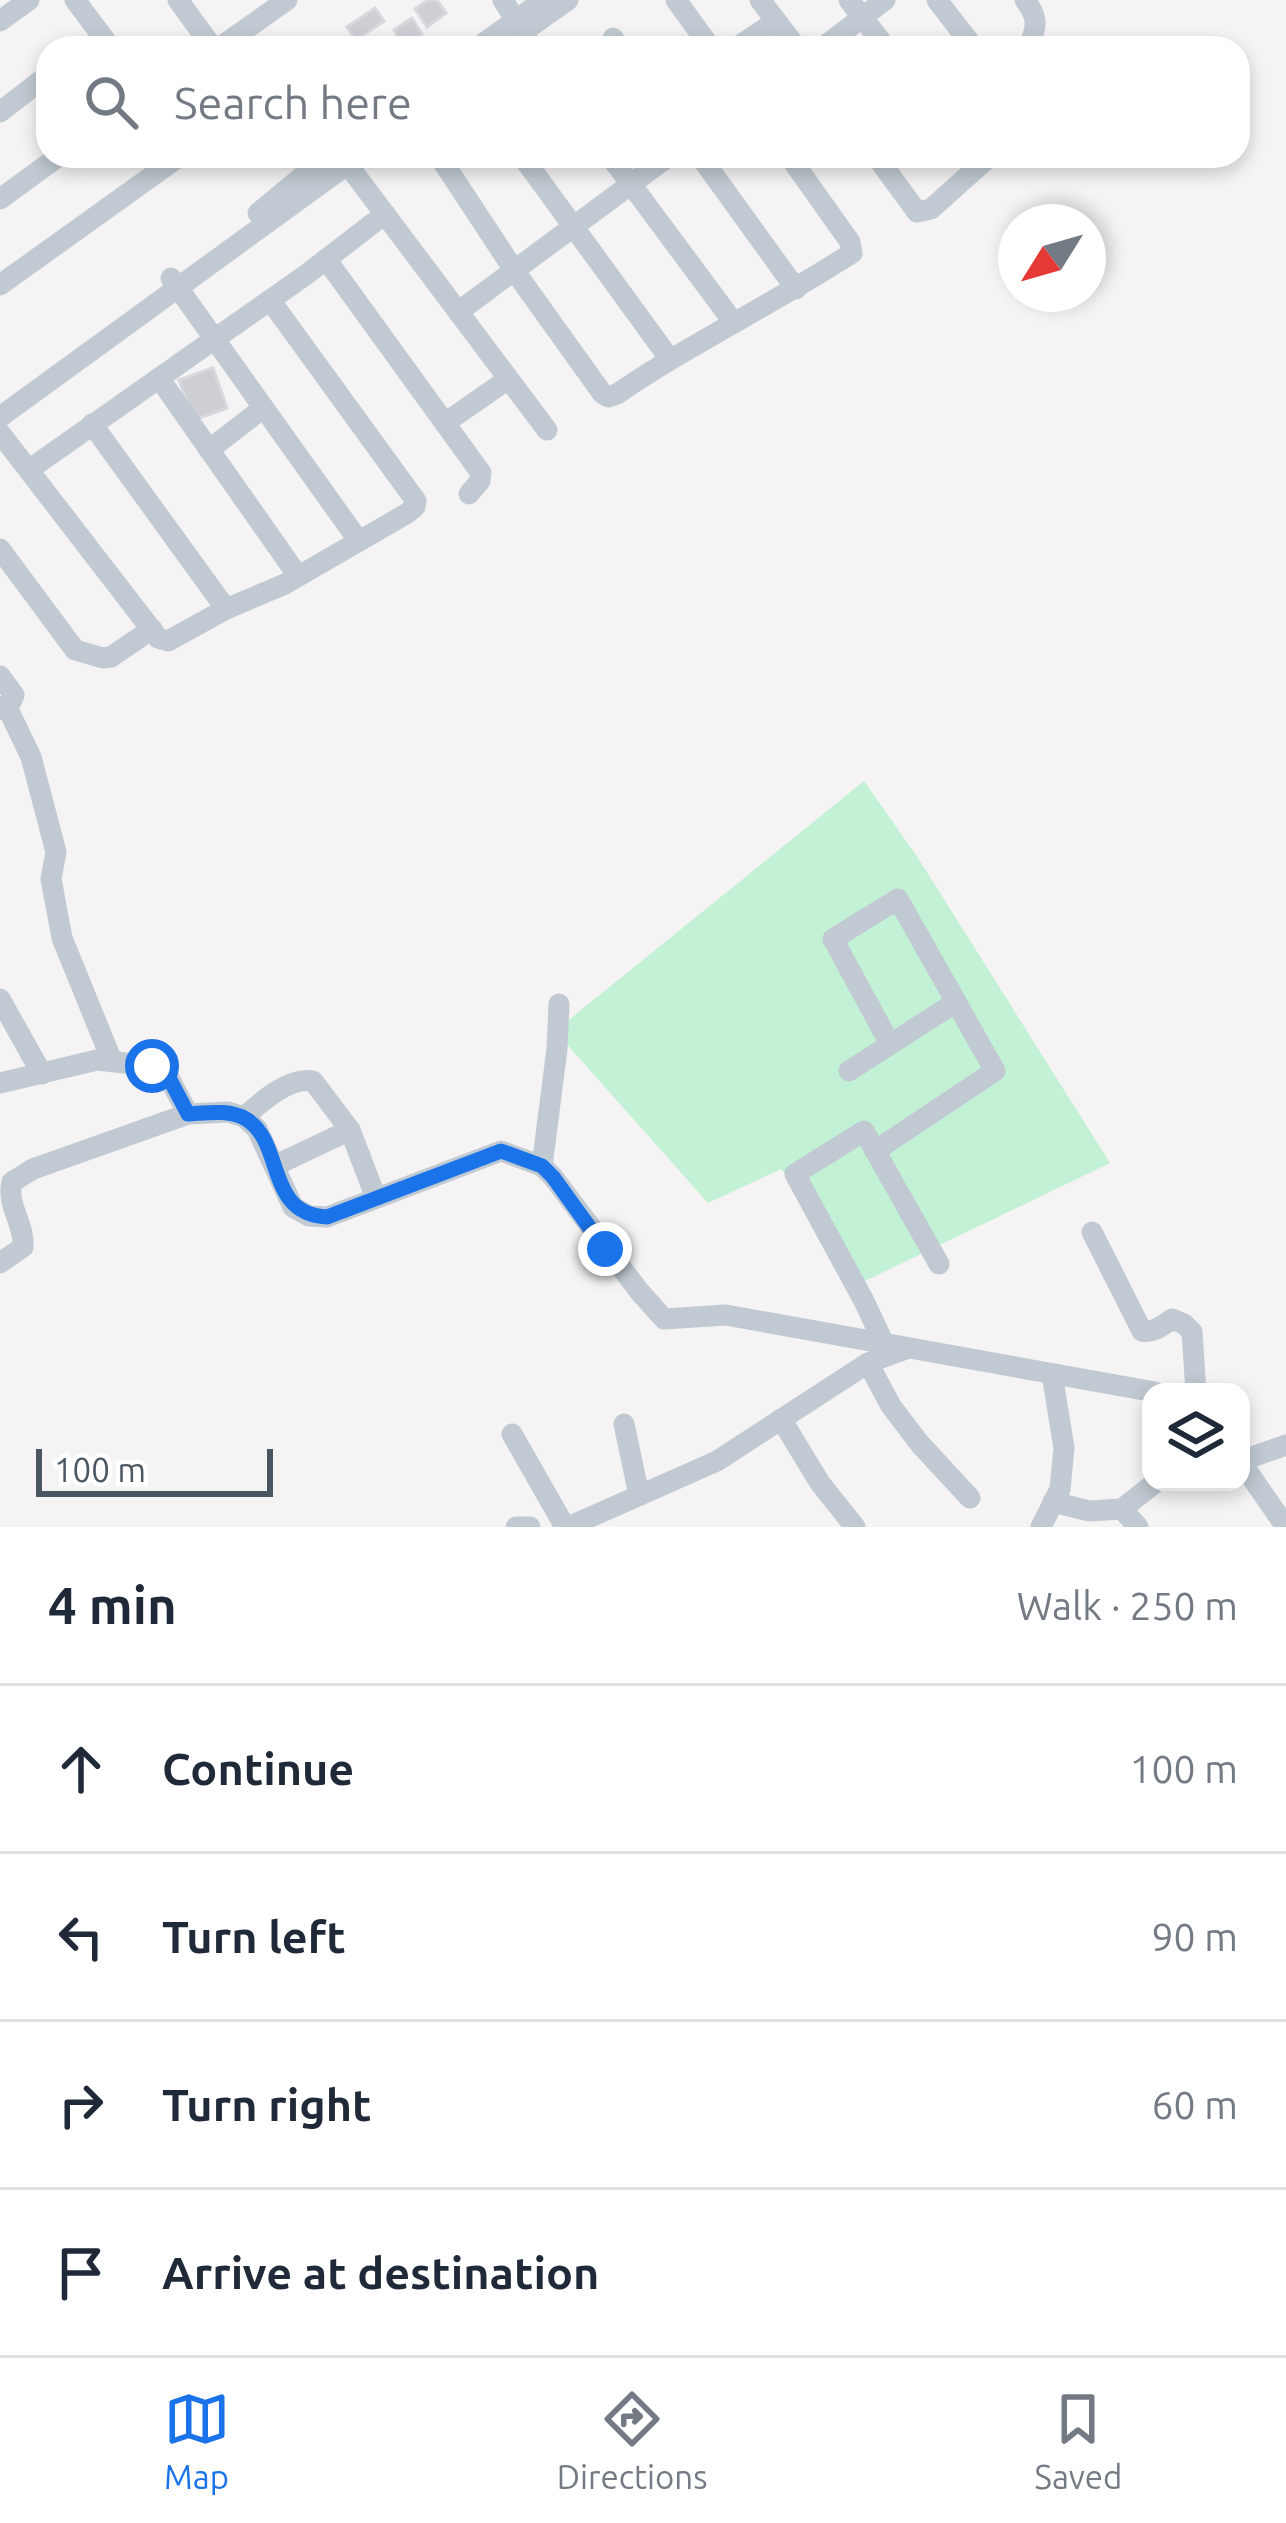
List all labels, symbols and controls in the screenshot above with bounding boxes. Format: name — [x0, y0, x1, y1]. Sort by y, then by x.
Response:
search box — [36, 36, 1250, 168]
icon: search — [78, 69, 144, 135]
text: Search here — [174, 77, 412, 128]
north arrow — [998, 204, 1106, 312]
route start — [125, 1039, 179, 1093]
route end — [578, 1222, 632, 1276]
map controls — [1142, 1383, 1250, 1491]
button: layers — [1142, 1383, 1250, 1491]
scale bar — [36, 1443, 273, 1496]
text: 100 m — [54, 1451, 146, 1488]
text: 4 min — [48, 1576, 177, 1634]
text: Walk · 250 m — [1017, 1584, 1238, 1627]
icon: ahead — [48, 1736, 114, 1802]
text: Continue — [162, 1743, 354, 1794]
text: 100 m — [1129, 1747, 1238, 1790]
icon: left — [48, 1904, 114, 1970]
text: Turn left — [162, 1911, 346, 1962]
text: 90 m — [1151, 1915, 1238, 1958]
icon: right — [48, 2072, 114, 2138]
text: Turn right — [162, 2079, 371, 2130]
text: 60 m — [1151, 2083, 1238, 2126]
icon: arrive — [48, 2240, 114, 2306]
text: Arrive at destination — [162, 2247, 599, 2298]
tab: Map — [164, 2386, 230, 2495]
tab: Directions — [557, 2386, 707, 2495]
tab: Saved — [1035, 2386, 1122, 2495]

